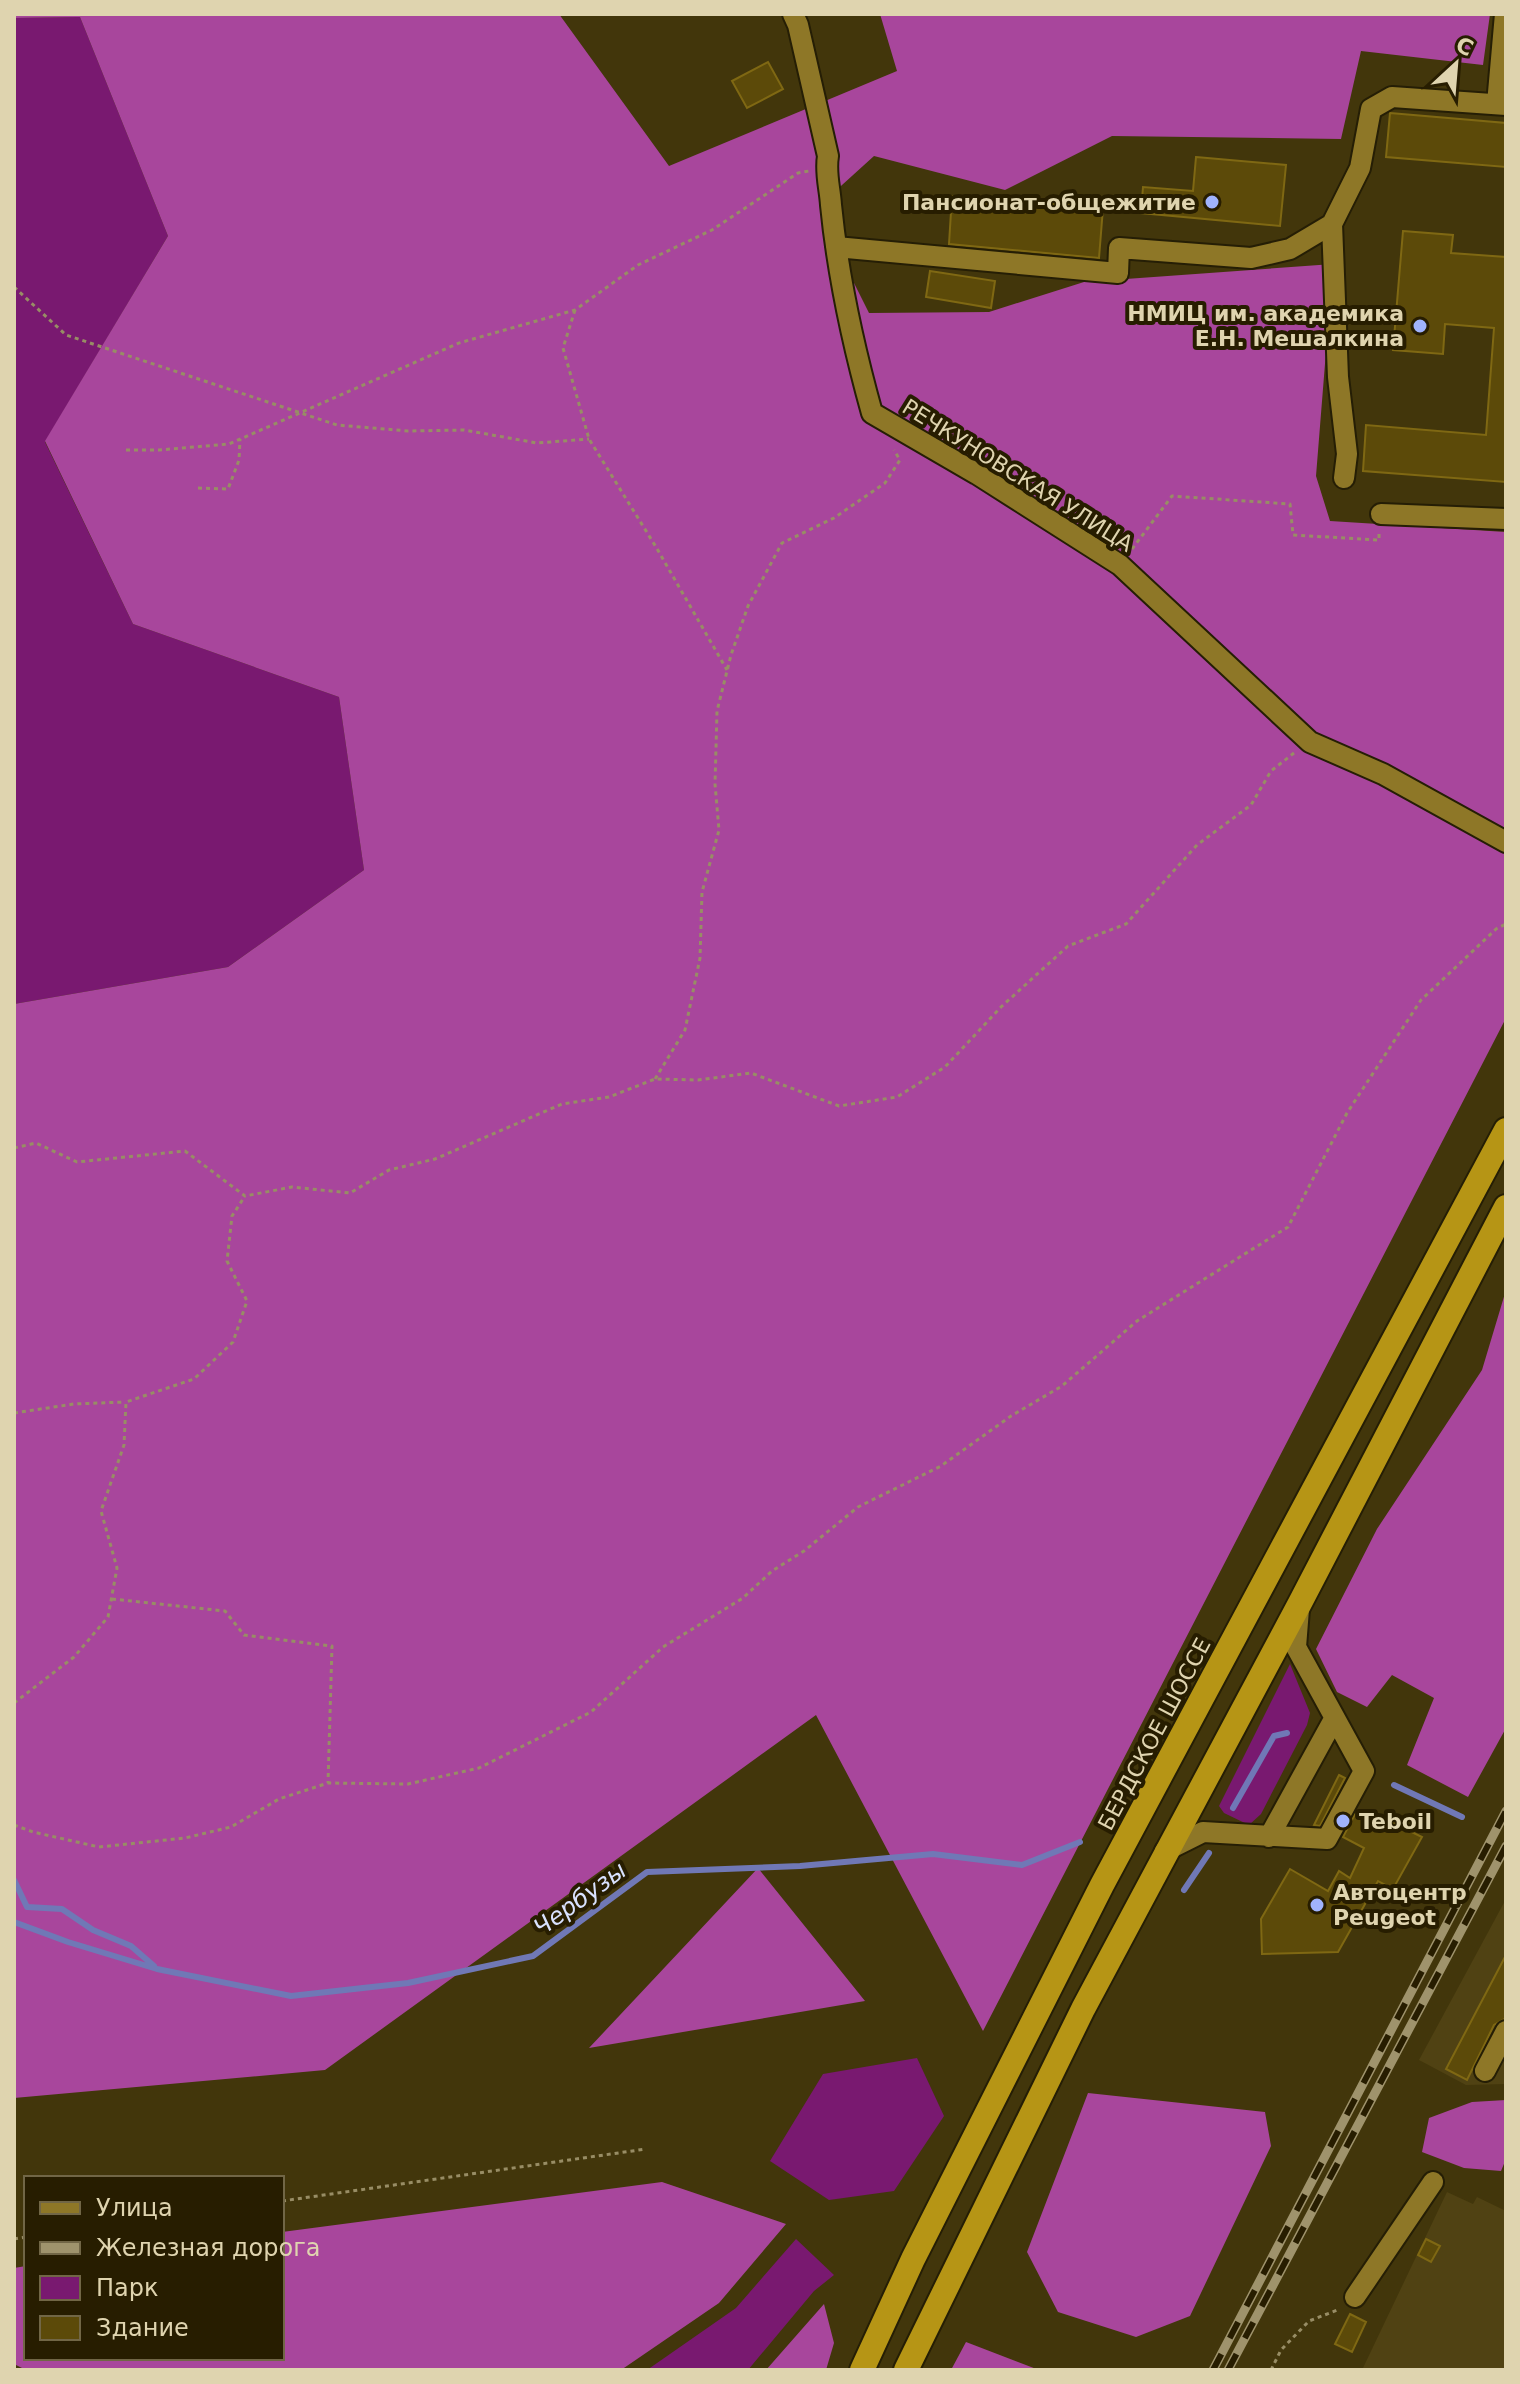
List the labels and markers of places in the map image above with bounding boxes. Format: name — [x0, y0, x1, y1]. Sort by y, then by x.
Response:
place label: Пансионат-общежитие — [902, 190, 1196, 215]
marker: Пансионат-общежитие — [1203, 193, 1221, 211]
place label: НМИЦ им. академика Е.Н. Мешалкина — [1127, 301, 1404, 351]
marker: НМИЦ им. академика Е.Н. Мешалкина — [1411, 317, 1429, 335]
place label: Teboil — [1359, 1809, 1432, 1834]
marker: Teboil — [1334, 1812, 1352, 1830]
place label: Автоцентр Peugeot — [1333, 1880, 1467, 1930]
marker: Автоцентр Peugeot — [1308, 1896, 1326, 1914]

